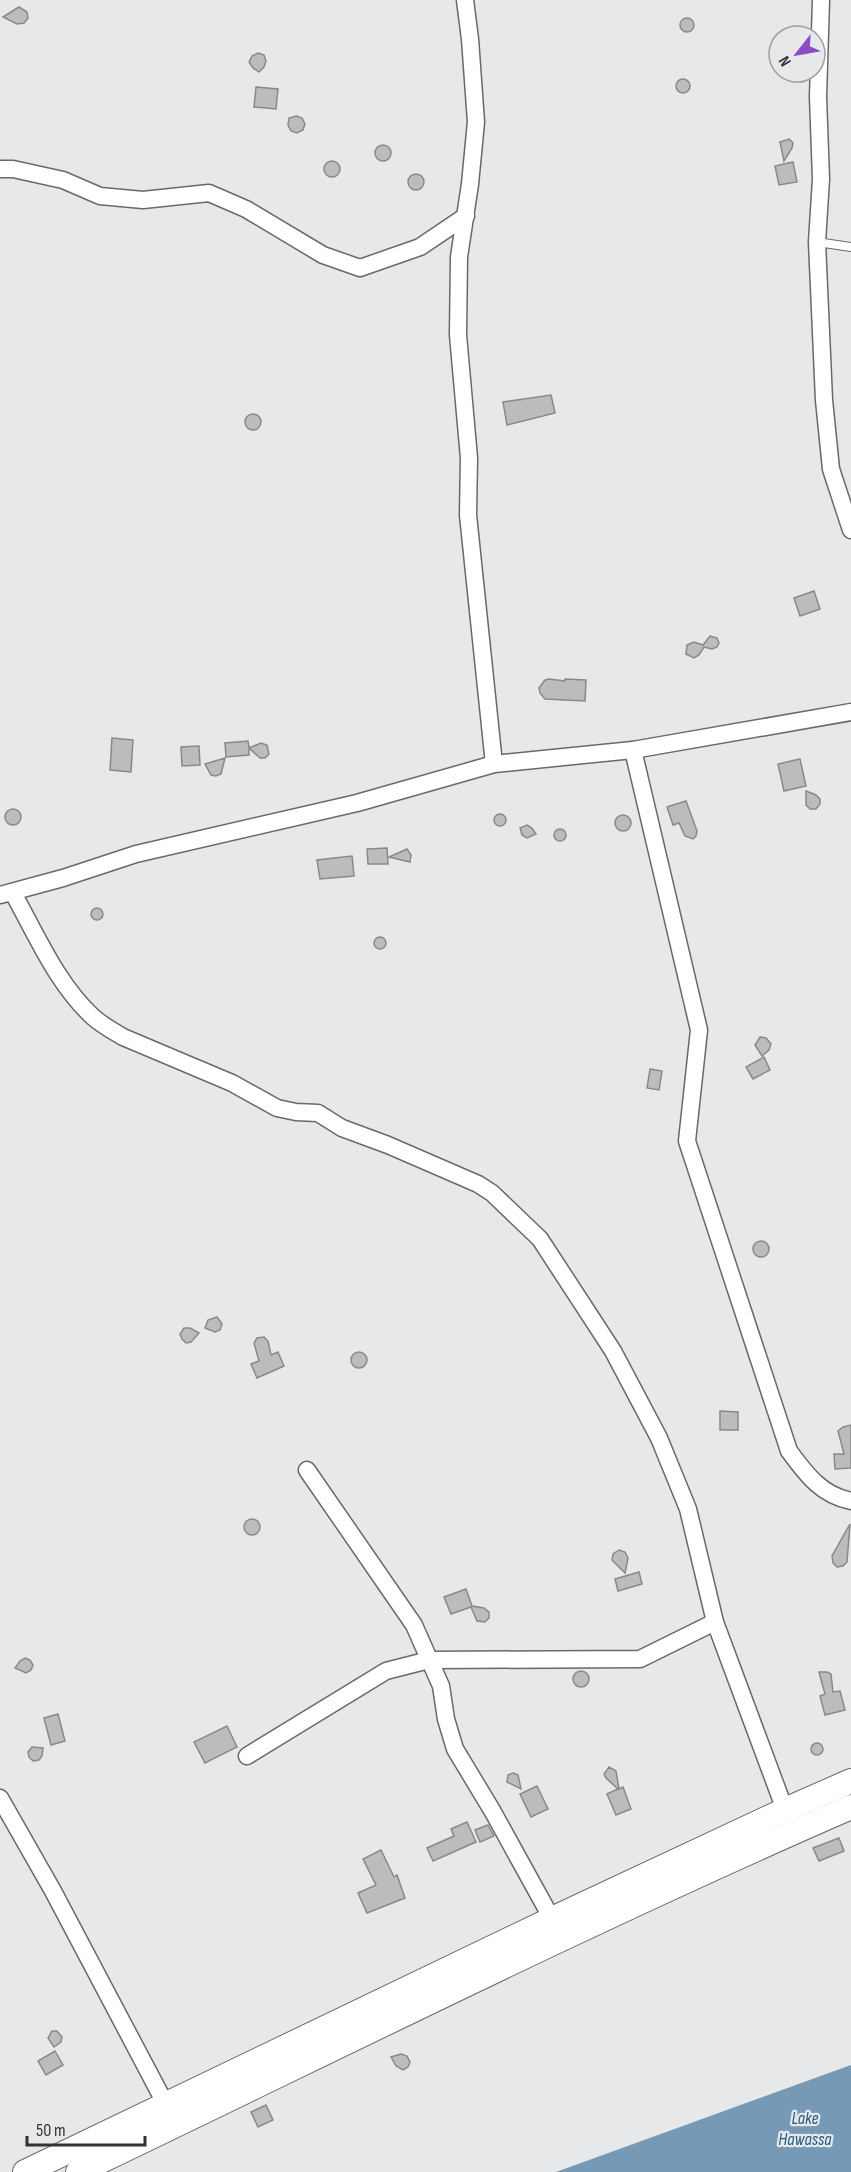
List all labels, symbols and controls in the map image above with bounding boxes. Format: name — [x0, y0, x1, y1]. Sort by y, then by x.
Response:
north arrow — [767, 24, 827, 84]
text: N — [775, 52, 796, 70]
water label: Lake Hawassa — [778, 2108, 832, 2150]
scale bar — [27, 2109, 146, 2147]
text: 50 m — [36, 2120, 66, 2141]

